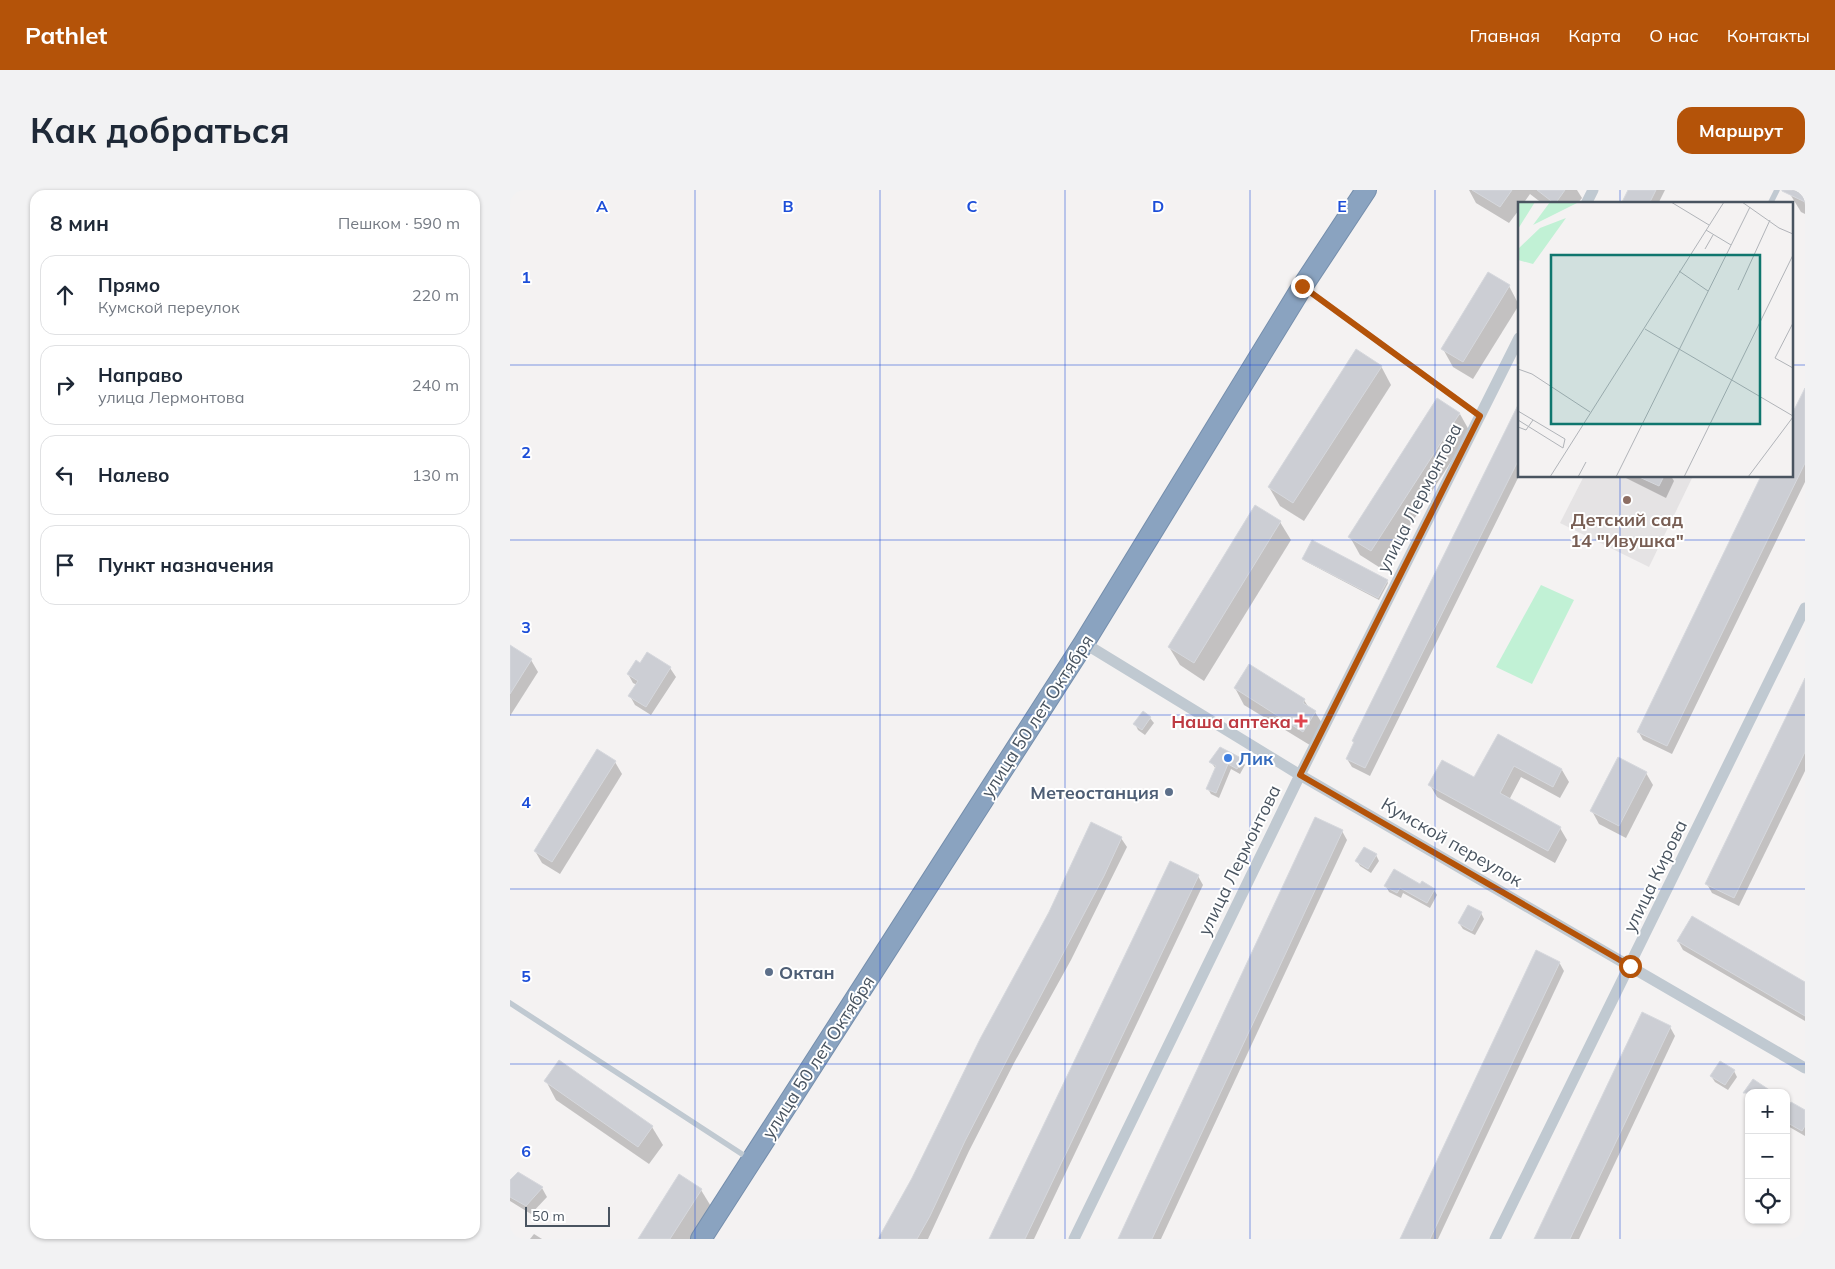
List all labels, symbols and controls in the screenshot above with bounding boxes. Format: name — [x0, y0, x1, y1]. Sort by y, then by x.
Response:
text: Pathlet — [25, 20, 107, 50]
text: Главная — [1470, 24, 1540, 47]
text: Карта — [1568, 24, 1621, 47]
text: О нас — [1649, 24, 1699, 47]
text: Контакты — [1727, 24, 1810, 47]
button: Маршрут — [1677, 107, 1805, 154]
text: Как добраться — [30, 108, 290, 152]
text: A — [596, 196, 608, 216]
text: B — [782, 196, 794, 216]
text: C — [967, 196, 978, 216]
text: D — [1152, 196, 1164, 216]
text: E — [1337, 196, 1347, 216]
inset map — [1518, 202, 1792, 478]
text: 8 мин — [50, 210, 109, 236]
text: Пешком · 590 m — [338, 213, 460, 233]
text: 1 — [521, 267, 531, 287]
text: Прямо — [98, 273, 160, 297]
route end — [1291, 275, 1314, 298]
icon: ahead — [51, 281, 79, 309]
text: 220 m — [412, 285, 459, 305]
text: Кумской переулок — [98, 297, 240, 317]
text: Направо — [98, 363, 183, 387]
icon: right — [51, 371, 79, 399]
text: 240 m — [412, 375, 459, 395]
text: улица Лермонтова — [98, 387, 244, 407]
street label: улица Лермонтова — [1371, 419, 1467, 577]
text: 2 — [521, 442, 531, 462]
icon: left — [51, 461, 79, 489]
text: Налево — [98, 463, 170, 487]
text: 130 m — [412, 465, 459, 485]
marker: Детский сад 14 "Ивушка" — [1621, 494, 1633, 506]
place label: Детский сад 14 "Ивушка" — [1570, 508, 1684, 552]
icon: arrive — [51, 551, 79, 579]
text: Пункт назначения — [98, 553, 274, 577]
text: 3 — [521, 617, 531, 637]
street label: улица 50 лет Октября — [976, 630, 1098, 802]
place label: Наша аптека — [1171, 710, 1291, 733]
marker: Наша аптека — [1295, 715, 1307, 727]
place label: Лик — [1238, 747, 1274, 770]
marker: Лик — [1222, 752, 1234, 764]
place label: Метеостанция — [1030, 781, 1159, 804]
street label: улица Лермонтова — [1193, 781, 1285, 939]
marker: Метеостанция — [1163, 786, 1175, 798]
text: 4 — [521, 792, 531, 812]
street label: Кумской переулок — [1377, 792, 1527, 892]
street label: улица Кирова — [1618, 816, 1692, 936]
route start — [1619, 955, 1642, 978]
place label: Октан — [779, 961, 835, 984]
text: 5 — [521, 966, 531, 986]
marker: Октан — [763, 966, 775, 978]
street label: улица 50 лет Октября — [757, 971, 879, 1143]
map controls — [1745, 1089, 1790, 1224]
button: + — [1745, 1089, 1790, 1134]
button: − — [1745, 1134, 1790, 1179]
text: 6 — [521, 1141, 531, 1161]
button: locate — [1745, 1179, 1790, 1224]
scale bar — [525, 1204, 610, 1227]
text: 50 m — [532, 1207, 565, 1225]

